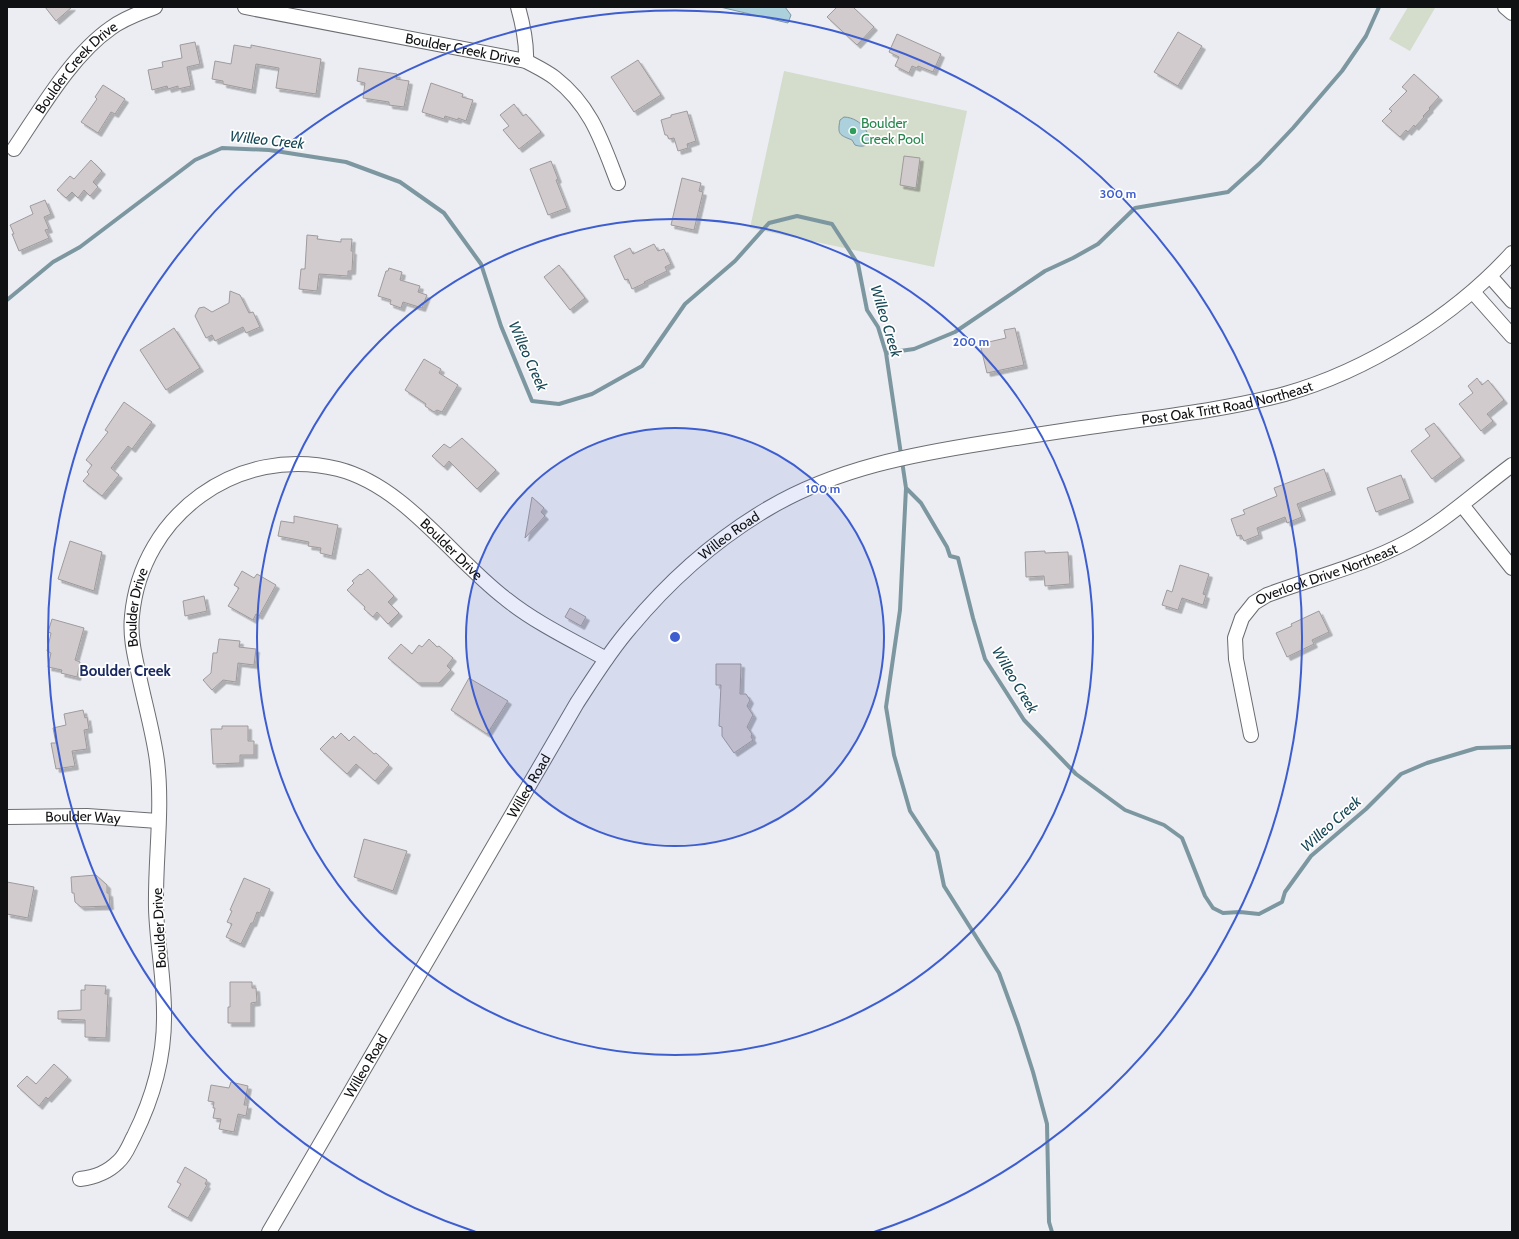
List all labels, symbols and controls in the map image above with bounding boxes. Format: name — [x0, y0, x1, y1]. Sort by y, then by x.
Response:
street label: Boulder Creek Drive — [31, 17, 121, 117]
street label: Boulder Creek Drive — [404, 29, 522, 69]
place label: Boulder Creek Pool — [861, 114, 925, 148]
marker: Boulder Creek Pool — [848, 126, 858, 136]
water label: Willeo Creek — [229, 127, 306, 153]
text: 300 m — [1100, 186, 1136, 201]
water label: Willeo Creek — [866, 283, 906, 360]
water label: Willeo Creek — [505, 318, 552, 394]
text: 200 m — [953, 334, 989, 349]
street label: Post Oak Tritt Road Northeast — [1140, 377, 1315, 429]
text: 100 m — [806, 481, 840, 496]
street label: Willeo Road — [695, 507, 763, 564]
street label: Boulder Drive — [416, 514, 487, 584]
street label: Overlook Drive Northeast — [1252, 539, 1401, 609]
street label: Boulder Drive — [122, 565, 152, 648]
centre of rings — [668, 630, 682, 644]
water label: Willeo Creek — [988, 643, 1042, 717]
district label: Boulder Creek — [79, 662, 171, 680]
street label: Willeo Road — [503, 751, 554, 821]
water label: Willeo Creek — [1297, 792, 1365, 856]
street label: Boulder Way — [45, 807, 121, 827]
street label: Boulder Drive — [148, 887, 170, 969]
street label: Willeo Road — [340, 1031, 391, 1101]

